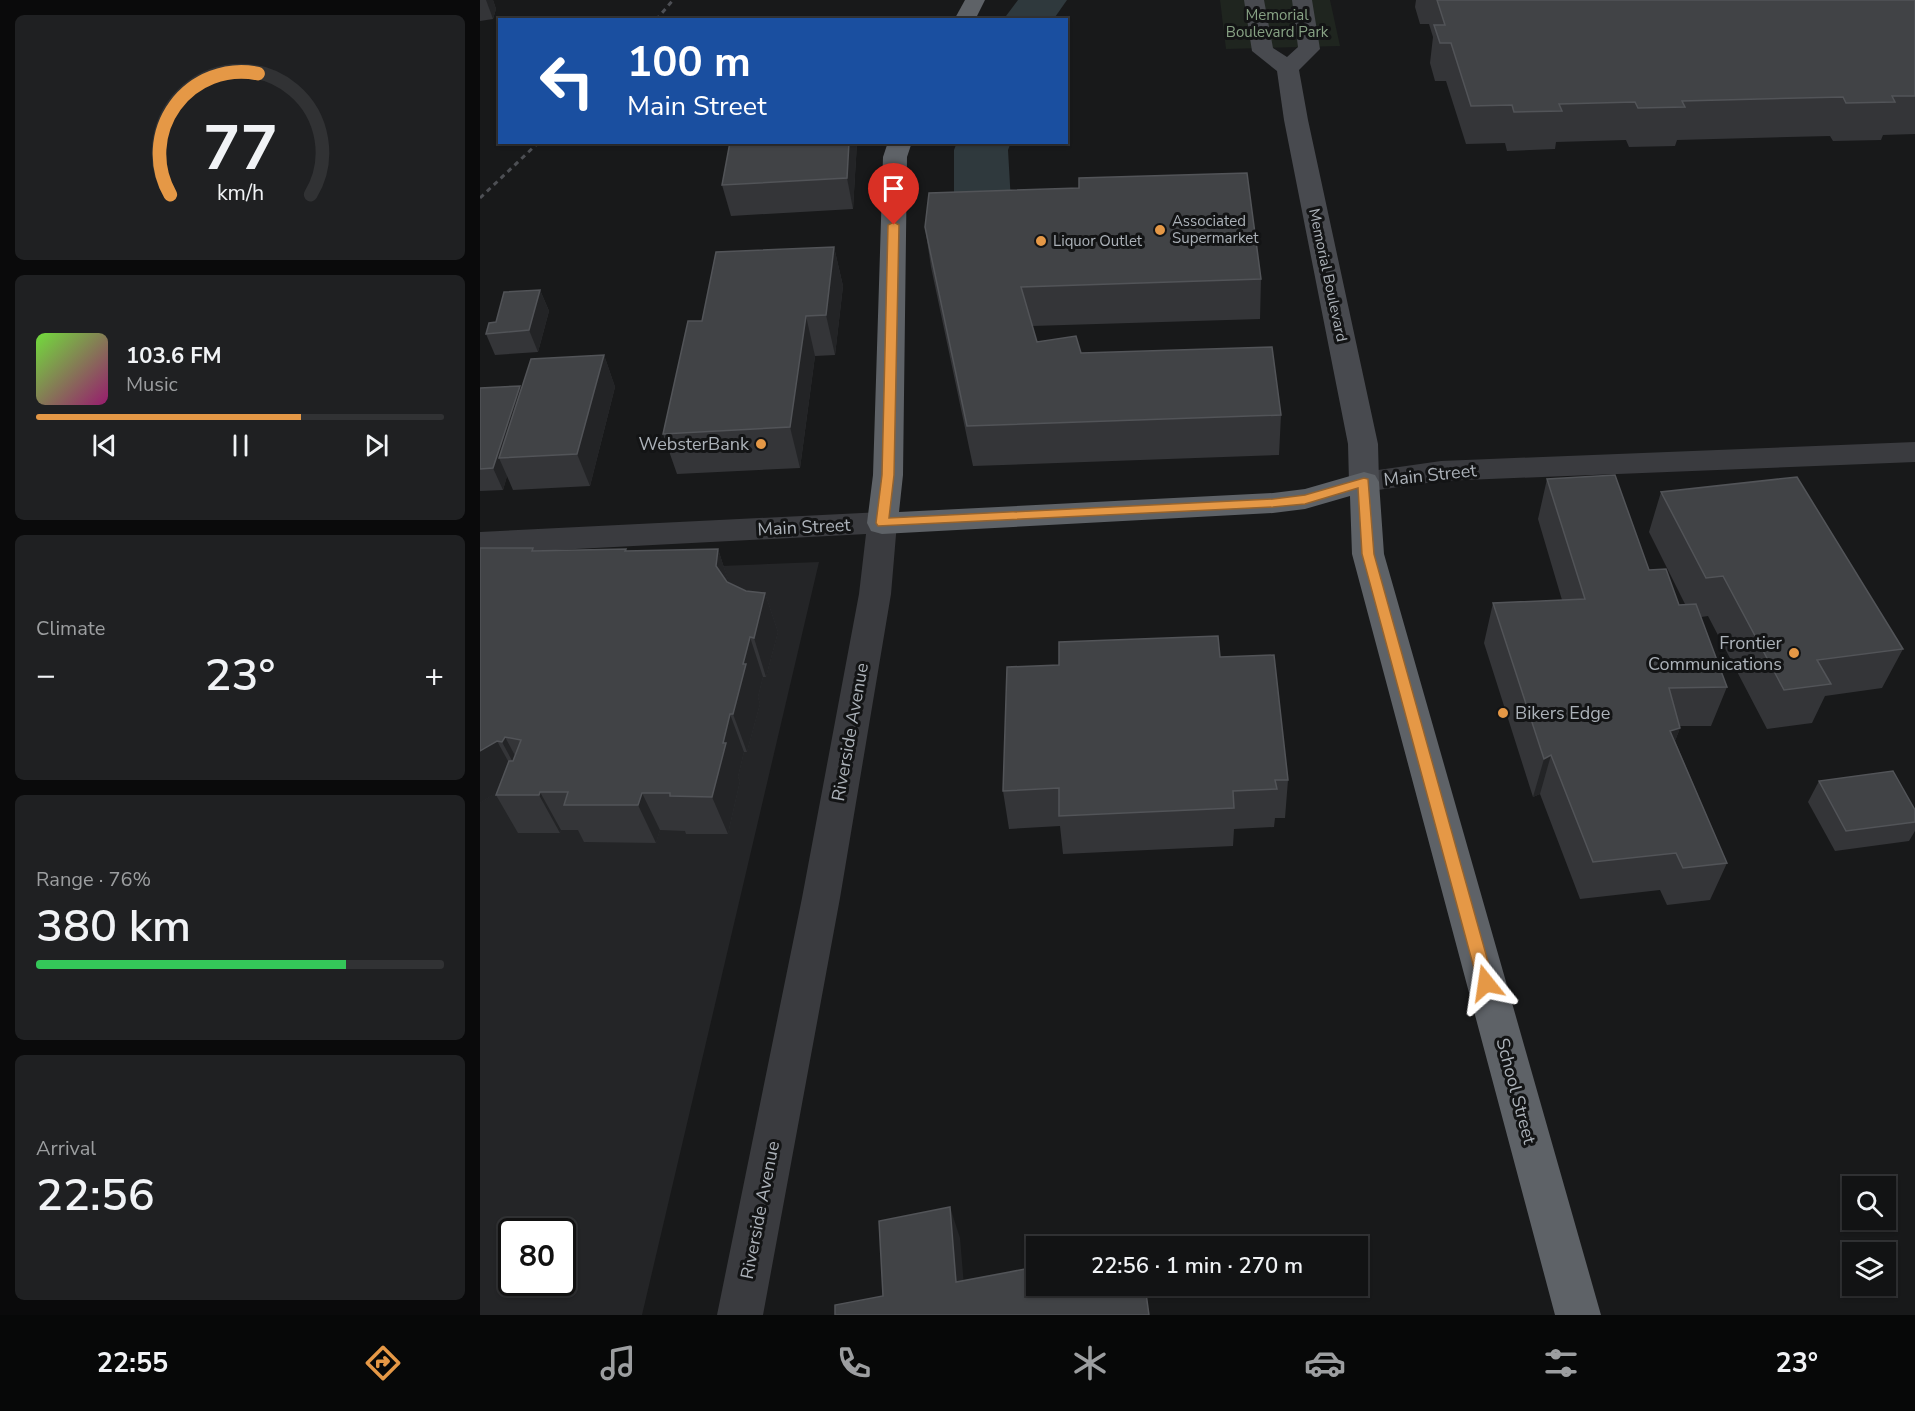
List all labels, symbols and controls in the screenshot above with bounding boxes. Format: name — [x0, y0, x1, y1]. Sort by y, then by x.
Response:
park label: Memorial Boulevard Park — [1226, 5, 1329, 42]
text: 100 m — [627, 34, 751, 91]
icon: left — [528, 42, 606, 120]
text: Main Street — [627, 88, 767, 125]
text: 77 — [203, 106, 277, 191]
pin — [868, 163, 919, 225]
icon: arrive — [877, 172, 910, 205]
text: km/h — [216, 178, 264, 208]
street label: Memorial Boulevard — [1304, 207, 1352, 343]
place label: Associated Supermarket — [1172, 211, 1259, 248]
marker: Associated Supermarket — [1153, 223, 1167, 237]
place label: Liquor Outlet — [1053, 231, 1143, 251]
marker: Liquor Outlet — [1034, 234, 1048, 248]
text: 103.6 FM — [126, 341, 222, 371]
text: Music — [126, 371, 178, 398]
icon: previous — [88, 429, 121, 462]
icon: pause — [224, 429, 257, 462]
icon: next — [360, 429, 393, 462]
place label: WebsterBank — [638, 432, 750, 456]
marker: WebsterBank — [754, 437, 768, 451]
street label: Main Street — [1382, 458, 1478, 492]
street label: Main Street — [757, 513, 852, 541]
text: Climate — [36, 615, 105, 642]
place label: Frontier Communications — [1648, 631, 1783, 676]
text: 23° — [205, 645, 275, 706]
marker: Frontier Communications — [1787, 646, 1801, 660]
text: − — [36, 653, 56, 698]
text: + — [424, 653, 444, 698]
street label: Riverside Avenue — [826, 661, 874, 803]
place label: Bikers Edge — [1515, 701, 1610, 725]
marker: Bikers Edge — [1496, 706, 1510, 720]
text: Range · 76% — [36, 866, 151, 893]
text: 380 km — [36, 896, 191, 957]
position arrow — [1454, 951, 1518, 1015]
street label: School Street — [1490, 1035, 1542, 1147]
text: Arrival — [36, 1135, 96, 1162]
street label: Riverside Avenue — [735, 1139, 785, 1281]
text: 22:56 — [36, 1165, 155, 1226]
map controls — [1842, 1176, 1896, 1296]
button: search — [1842, 1176, 1896, 1230]
speed limit sign: 80 — [498, 1218, 576, 1296]
button: layers — [1842, 1242, 1896, 1296]
text: 22:56 · 1 min · 270 m — [1091, 1251, 1303, 1281]
icon: directions — [362, 1342, 404, 1384]
icon: music — [597, 1342, 639, 1384]
icon: phone — [833, 1342, 875, 1384]
icon: climate — [1069, 1342, 1111, 1384]
icon: car — [1304, 1342, 1346, 1384]
icon: filters — [1540, 1342, 1582, 1384]
text: 22:55 — [97, 1345, 168, 1382]
text: 23° — [1775, 1345, 1818, 1382]

